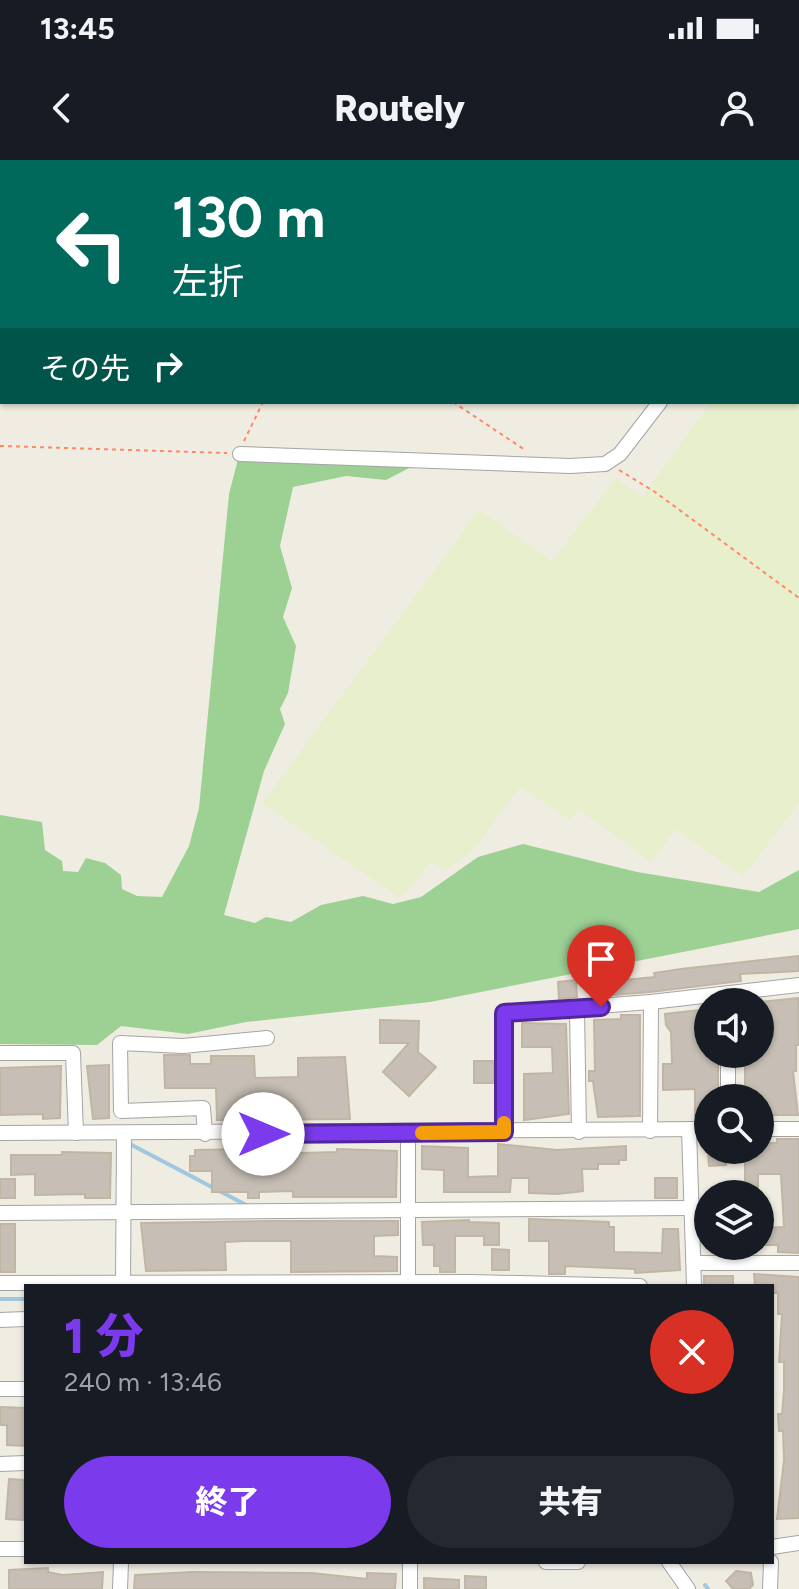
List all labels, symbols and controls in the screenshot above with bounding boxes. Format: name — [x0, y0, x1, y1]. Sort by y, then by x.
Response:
text: 13:45 — [40, 10, 115, 47]
icon: back — [40, 86, 84, 130]
icon: person — [715, 86, 759, 130]
text: Routely — [334, 87, 465, 130]
text: 130 m — [172, 184, 325, 251]
icon: left — [40, 192, 144, 296]
text: 左折 — [172, 260, 244, 303]
icon: right — [146, 344, 190, 388]
text: その先 — [40, 350, 130, 387]
pin — [567, 925, 635, 1007]
icon: arrive — [579, 937, 623, 981]
map controls — [694, 988, 774, 1260]
button: sound — [694, 988, 774, 1068]
button: search — [694, 1084, 774, 1164]
position arrow — [221, 1092, 305, 1176]
button: layers — [694, 1180, 774, 1260]
text: 1 分 — [64, 1307, 144, 1365]
button: close — [650, 1310, 734, 1394]
text: 240 m · 13:46 — [64, 1366, 222, 1398]
button: 終了 — [64, 1456, 391, 1548]
button: 共有 — [407, 1456, 734, 1548]

